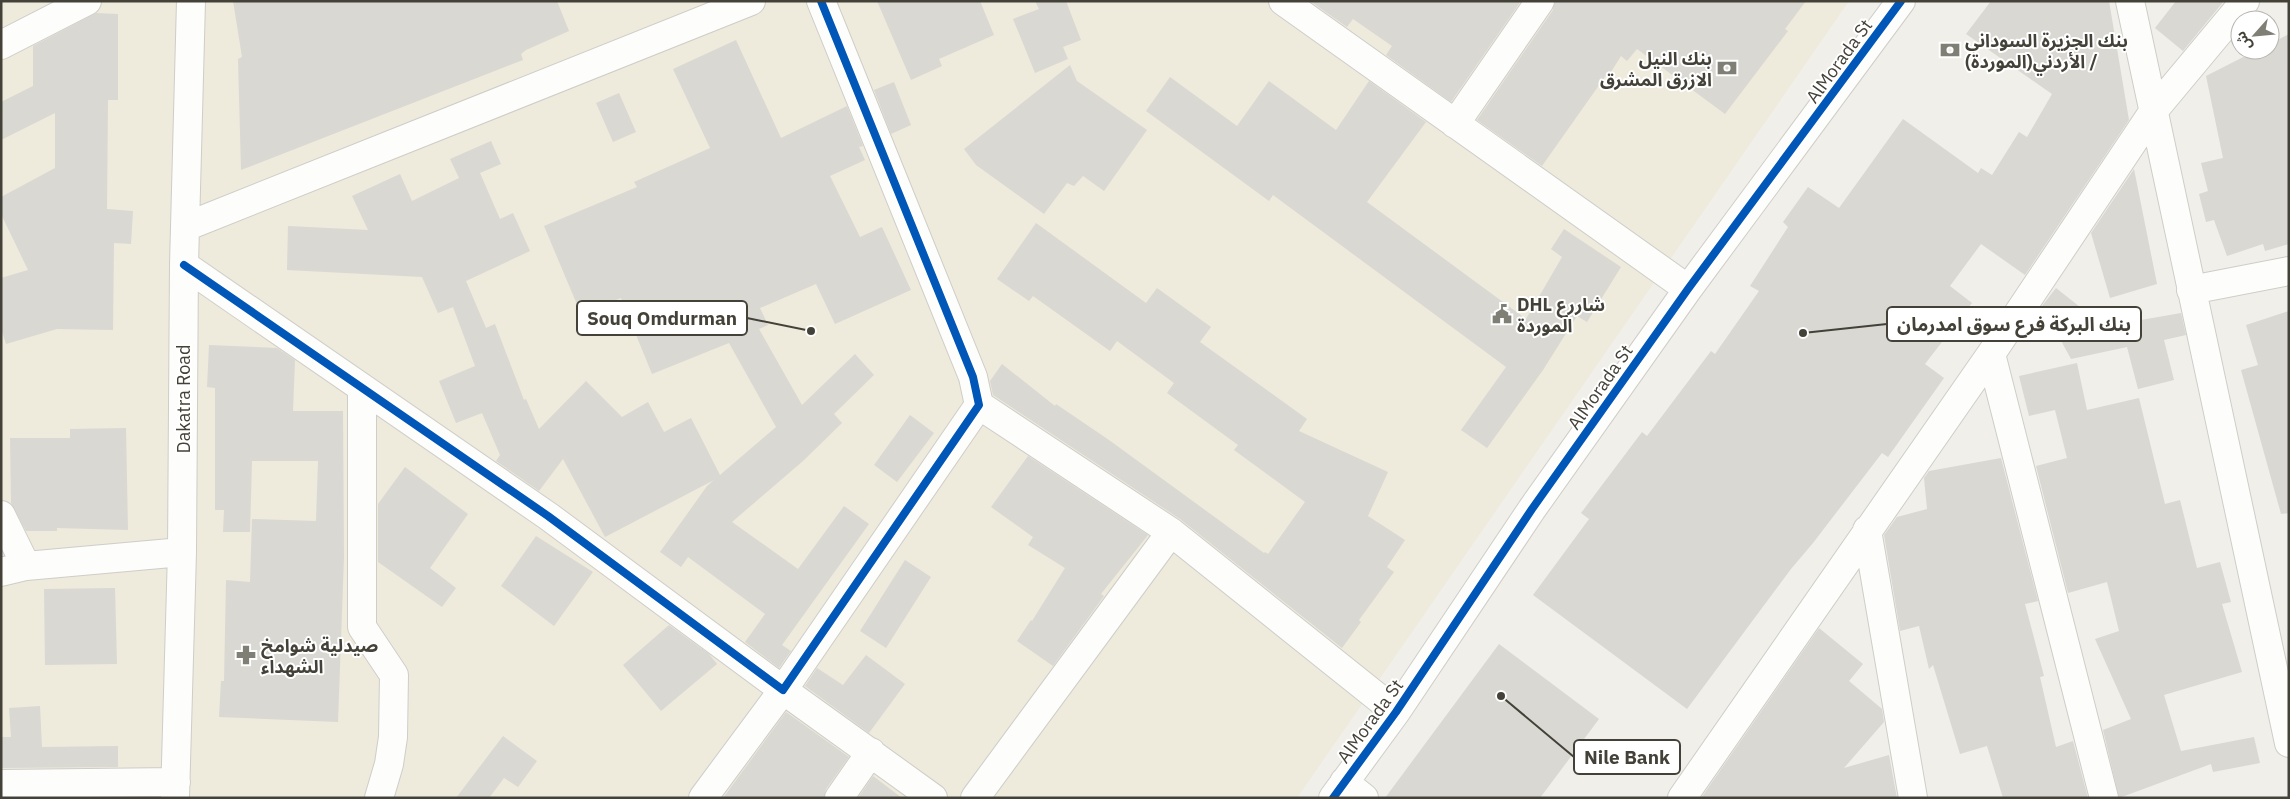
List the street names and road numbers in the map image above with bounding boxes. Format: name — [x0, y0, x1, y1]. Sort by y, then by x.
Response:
street label: AlMorada St — [1801, 14, 1877, 108]
street label: AlMorada St — [1562, 340, 1638, 434]
street label: Dakatra Road — [172, 345, 195, 453]
street label: AlMorada St — [1332, 674, 1408, 768]

